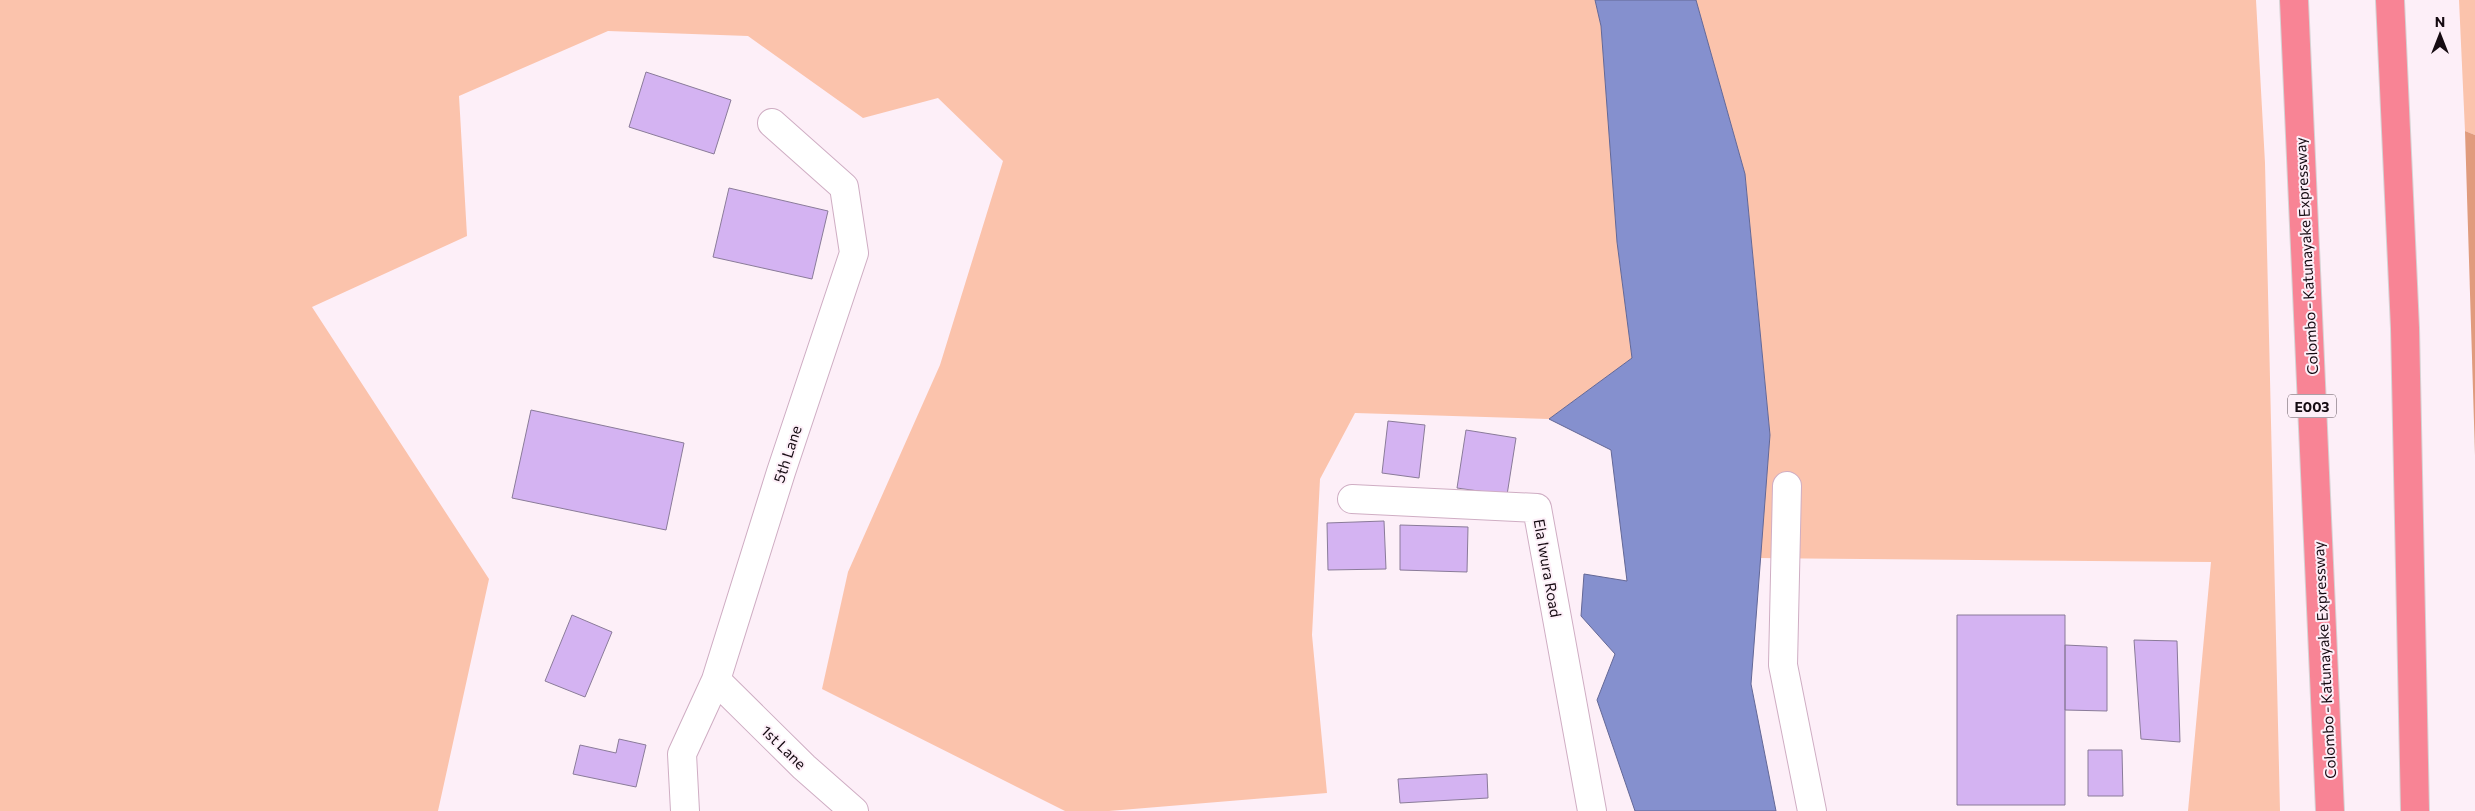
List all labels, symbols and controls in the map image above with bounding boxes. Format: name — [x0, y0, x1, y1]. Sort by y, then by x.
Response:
north arrow — [2415, 10, 2465, 60]
text: N — [2435, 13, 2445, 30]
street label: Colombo - Katunayake Expressway — [2291, 136, 2321, 375]
road number: E003 — [2288, 394, 2336, 418]
street label: 5th Lane — [769, 423, 805, 485]
street label: Ela Iwura Road — [1530, 517, 1566, 619]
street label: Colombo - Katunayake Expressway — [2309, 540, 2339, 779]
street label: 1st Lane — [758, 721, 810, 773]

